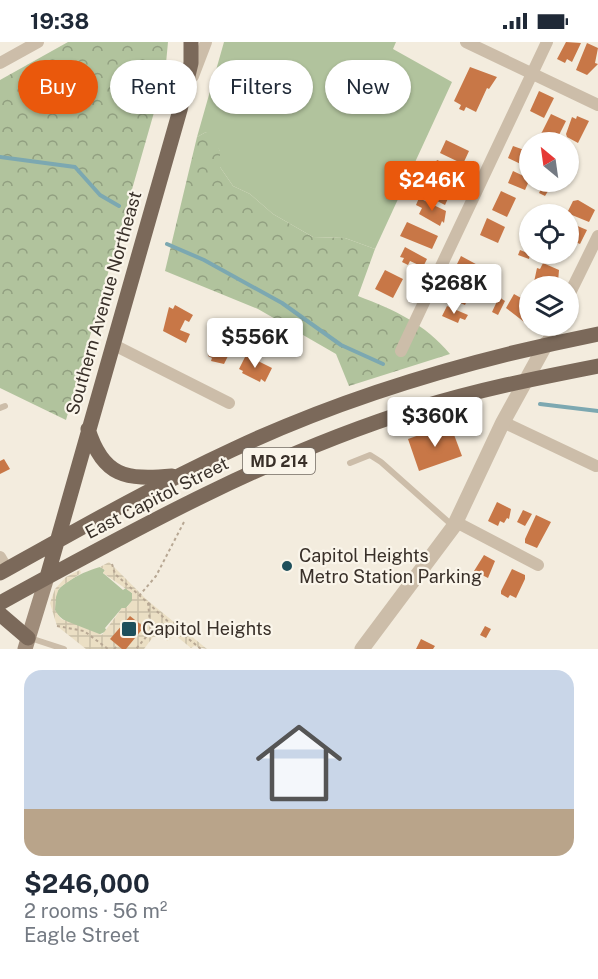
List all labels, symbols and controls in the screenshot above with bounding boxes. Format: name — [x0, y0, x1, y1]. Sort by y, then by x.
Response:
text: 19:38 — [30, 8, 89, 34]
chip: Buy — [18, 60, 98, 114]
chip: Rent — [110, 60, 197, 114]
chip: Filters — [209, 60, 313, 114]
chip: New — [325, 60, 411, 114]
north arrow — [519, 132, 579, 192]
map controls — [519, 132, 579, 336]
pin: $246K — [390, 161, 474, 212]
text: $246K — [399, 168, 465, 192]
street label: Southern Avenue Northeast — [61, 189, 146, 417]
button: locate — [519, 204, 579, 264]
pin: $268K — [412, 264, 496, 315]
text: $268K — [420, 271, 488, 295]
button: layers — [519, 276, 579, 336]
pin: $556K — [213, 318, 297, 369]
text: $556K — [221, 325, 289, 349]
pin: $360K — [393, 397, 477, 448]
text: $360K — [401, 404, 469, 428]
road number: MD 214 — [243, 448, 315, 474]
street label: East Capitol Street — [82, 452, 232, 543]
place label: Capitol Heights Metro Station Parking — [299, 545, 482, 587]
marker: Capitol Heights Metro Station Parking — [280, 559, 294, 573]
place label: Capitol Heights — [142, 618, 272, 639]
marker: Capitol Heights — [120, 620, 138, 638]
icon: home — [245, 709, 353, 817]
text: $246,000 — [24, 868, 150, 899]
text: 2 rooms · 56 m² — [24, 899, 167, 923]
text: Eagle Street — [24, 923, 140, 947]

